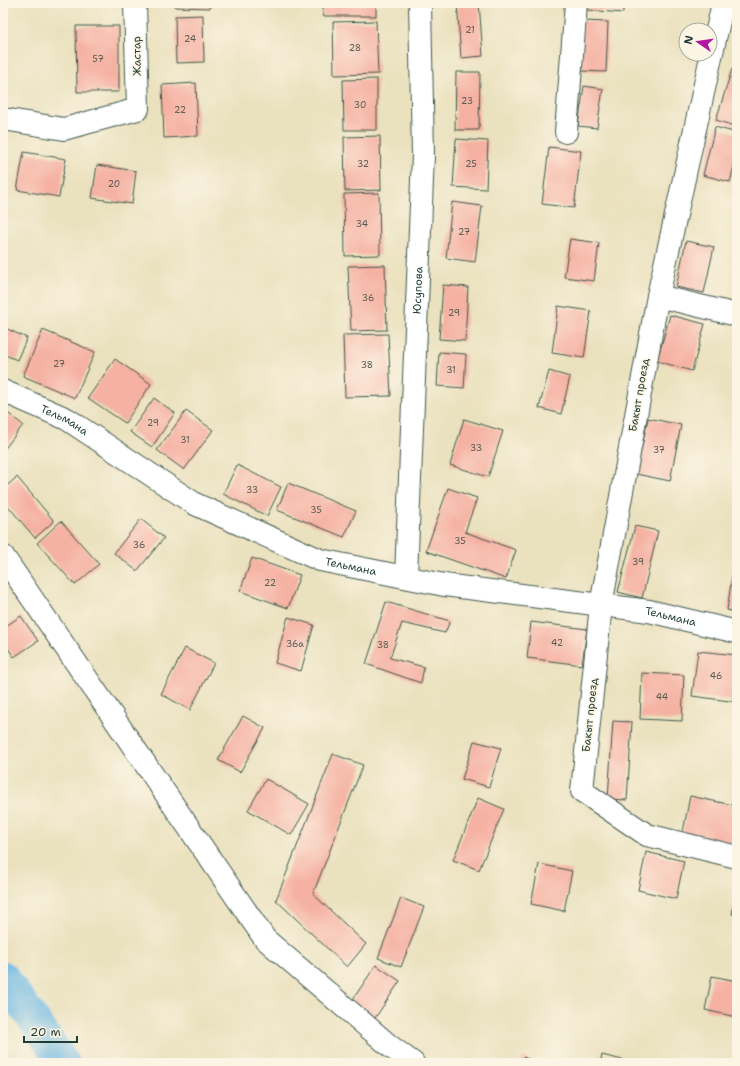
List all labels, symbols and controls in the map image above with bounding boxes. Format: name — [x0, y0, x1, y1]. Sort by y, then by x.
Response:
north arrow — [678, 22, 718, 62]
house number: 21 — [465, 24, 475, 36]
house number: 24 — [184, 33, 196, 45]
text: N — [680, 34, 697, 46]
street label: Жастар — [129, 36, 145, 76]
house number: 28 — [349, 42, 361, 54]
house number: 57 — [92, 53, 104, 65]
house number: 23 — [461, 95, 473, 107]
house number: 30 — [354, 99, 366, 111]
house number: 22 — [174, 104, 186, 116]
house number: 32 — [357, 158, 369, 170]
house number: 25 — [465, 158, 477, 170]
house number: 20 — [108, 178, 120, 190]
house number: 34 — [356, 218, 368, 230]
house number: 27 — [458, 226, 470, 238]
street label: Юсупова — [409, 266, 426, 314]
house number: 36 — [362, 292, 374, 304]
house number: 29 — [448, 307, 460, 319]
street label: Бакыт проезд — [625, 357, 653, 433]
house number: 27 — [53, 358, 65, 370]
house number: 38 — [361, 359, 373, 371]
house number: 31 — [446, 364, 456, 376]
street label: Тельмана — [38, 401, 91, 439]
house number: 29 — [147, 417, 159, 429]
house number: 31 — [180, 434, 190, 446]
house number: 33 — [470, 442, 482, 454]
house number: 37 — [653, 444, 665, 456]
house number: 33 — [246, 484, 258, 496]
house number: 35 — [310, 504, 322, 516]
house number: 35 — [454, 535, 466, 547]
house number: 36 — [133, 539, 145, 551]
street label: Тельмана — [324, 554, 378, 579]
house number: 39 — [632, 556, 644, 568]
house number: 22 — [264, 577, 276, 589]
street label: Тельмана — [644, 603, 698, 630]
house number: 42 — [551, 637, 563, 649]
house number: 36а — [286, 638, 304, 650]
house number: 38 — [377, 639, 389, 651]
house number: 46 — [710, 670, 722, 682]
street label: Бакыт проезд — [579, 677, 601, 753]
house number: 44 — [656, 691, 668, 703]
scale bar — [24, 1018, 77, 1044]
text: 20 m — [30, 1024, 61, 1040]

